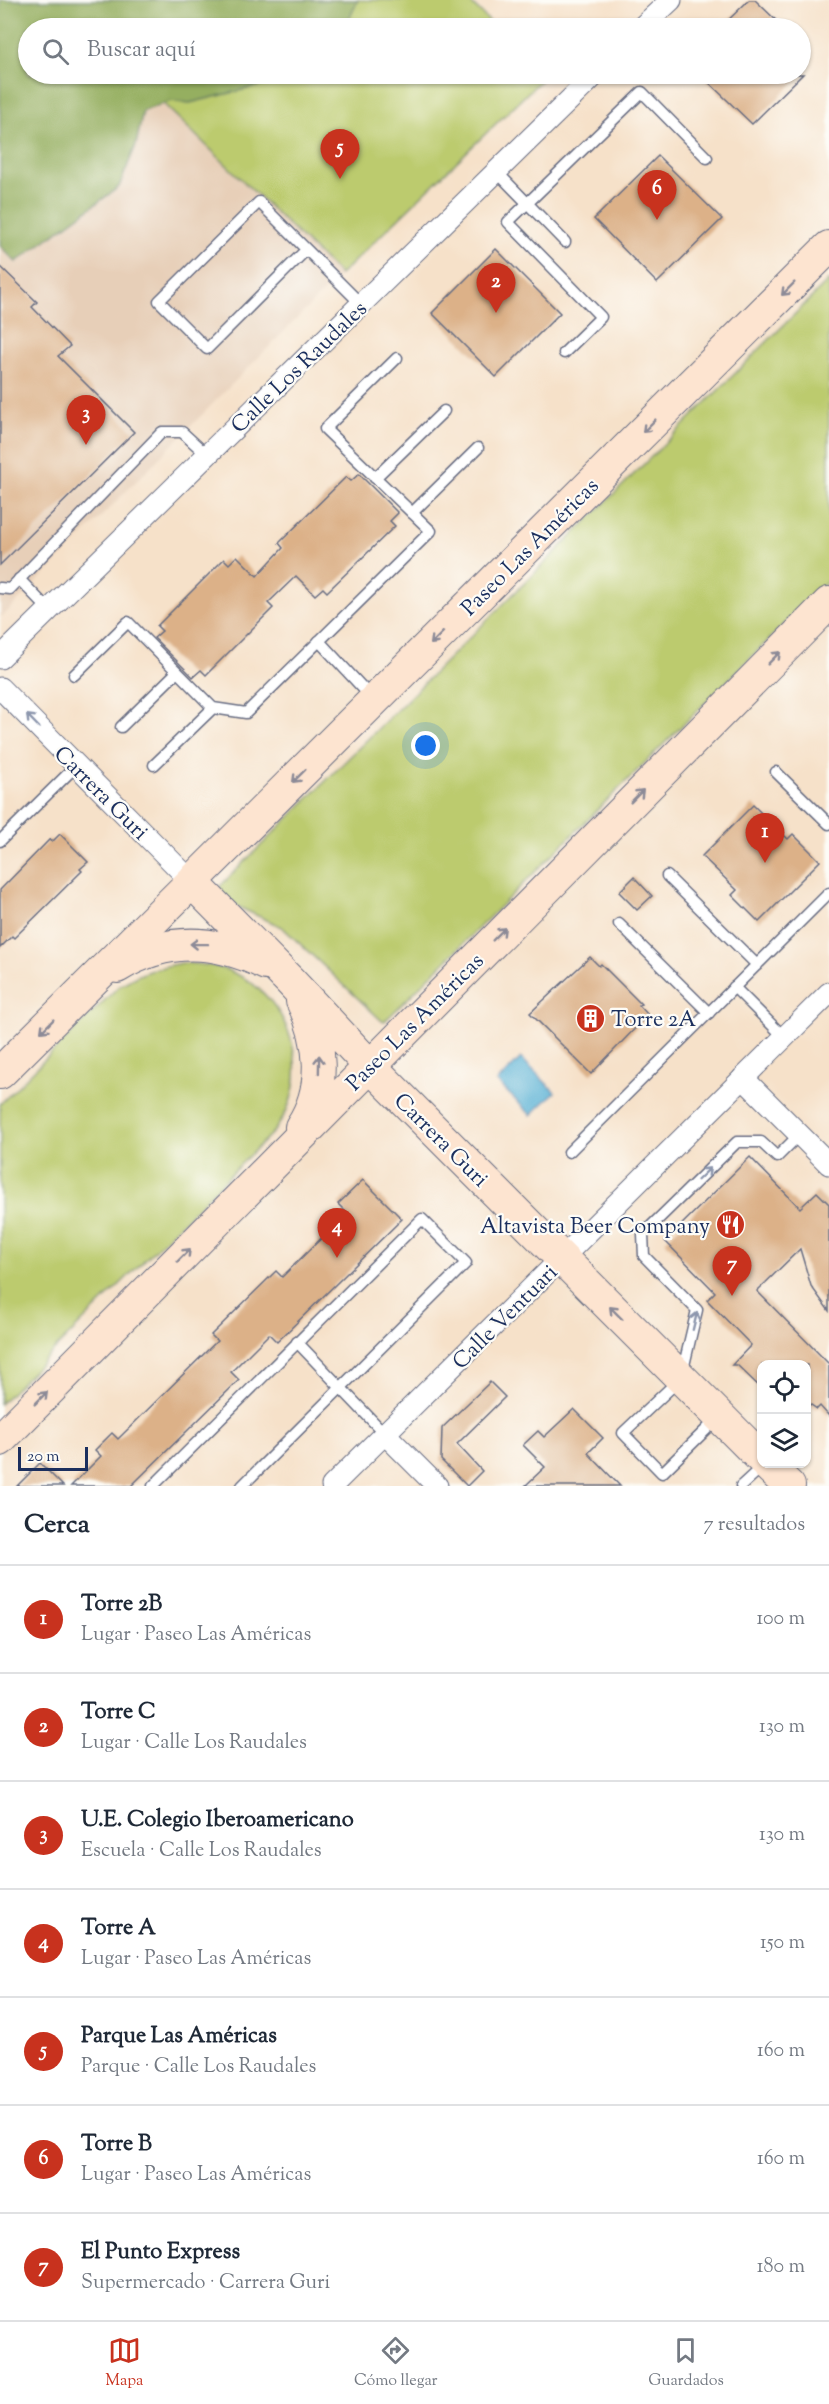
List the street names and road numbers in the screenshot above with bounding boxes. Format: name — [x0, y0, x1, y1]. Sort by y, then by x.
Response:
street label: Calle Los Raudales — [225, 295, 376, 442]
street label: Paseo Las Américas — [455, 472, 607, 624]
street label: Carrera Guri — [45, 740, 154, 849]
street label: Paseo Las Américas — [340, 947, 492, 1099]
street label: Carrera Guri — [385, 1087, 494, 1196]
street label: Calle Ventuari — [446, 1258, 566, 1378]

